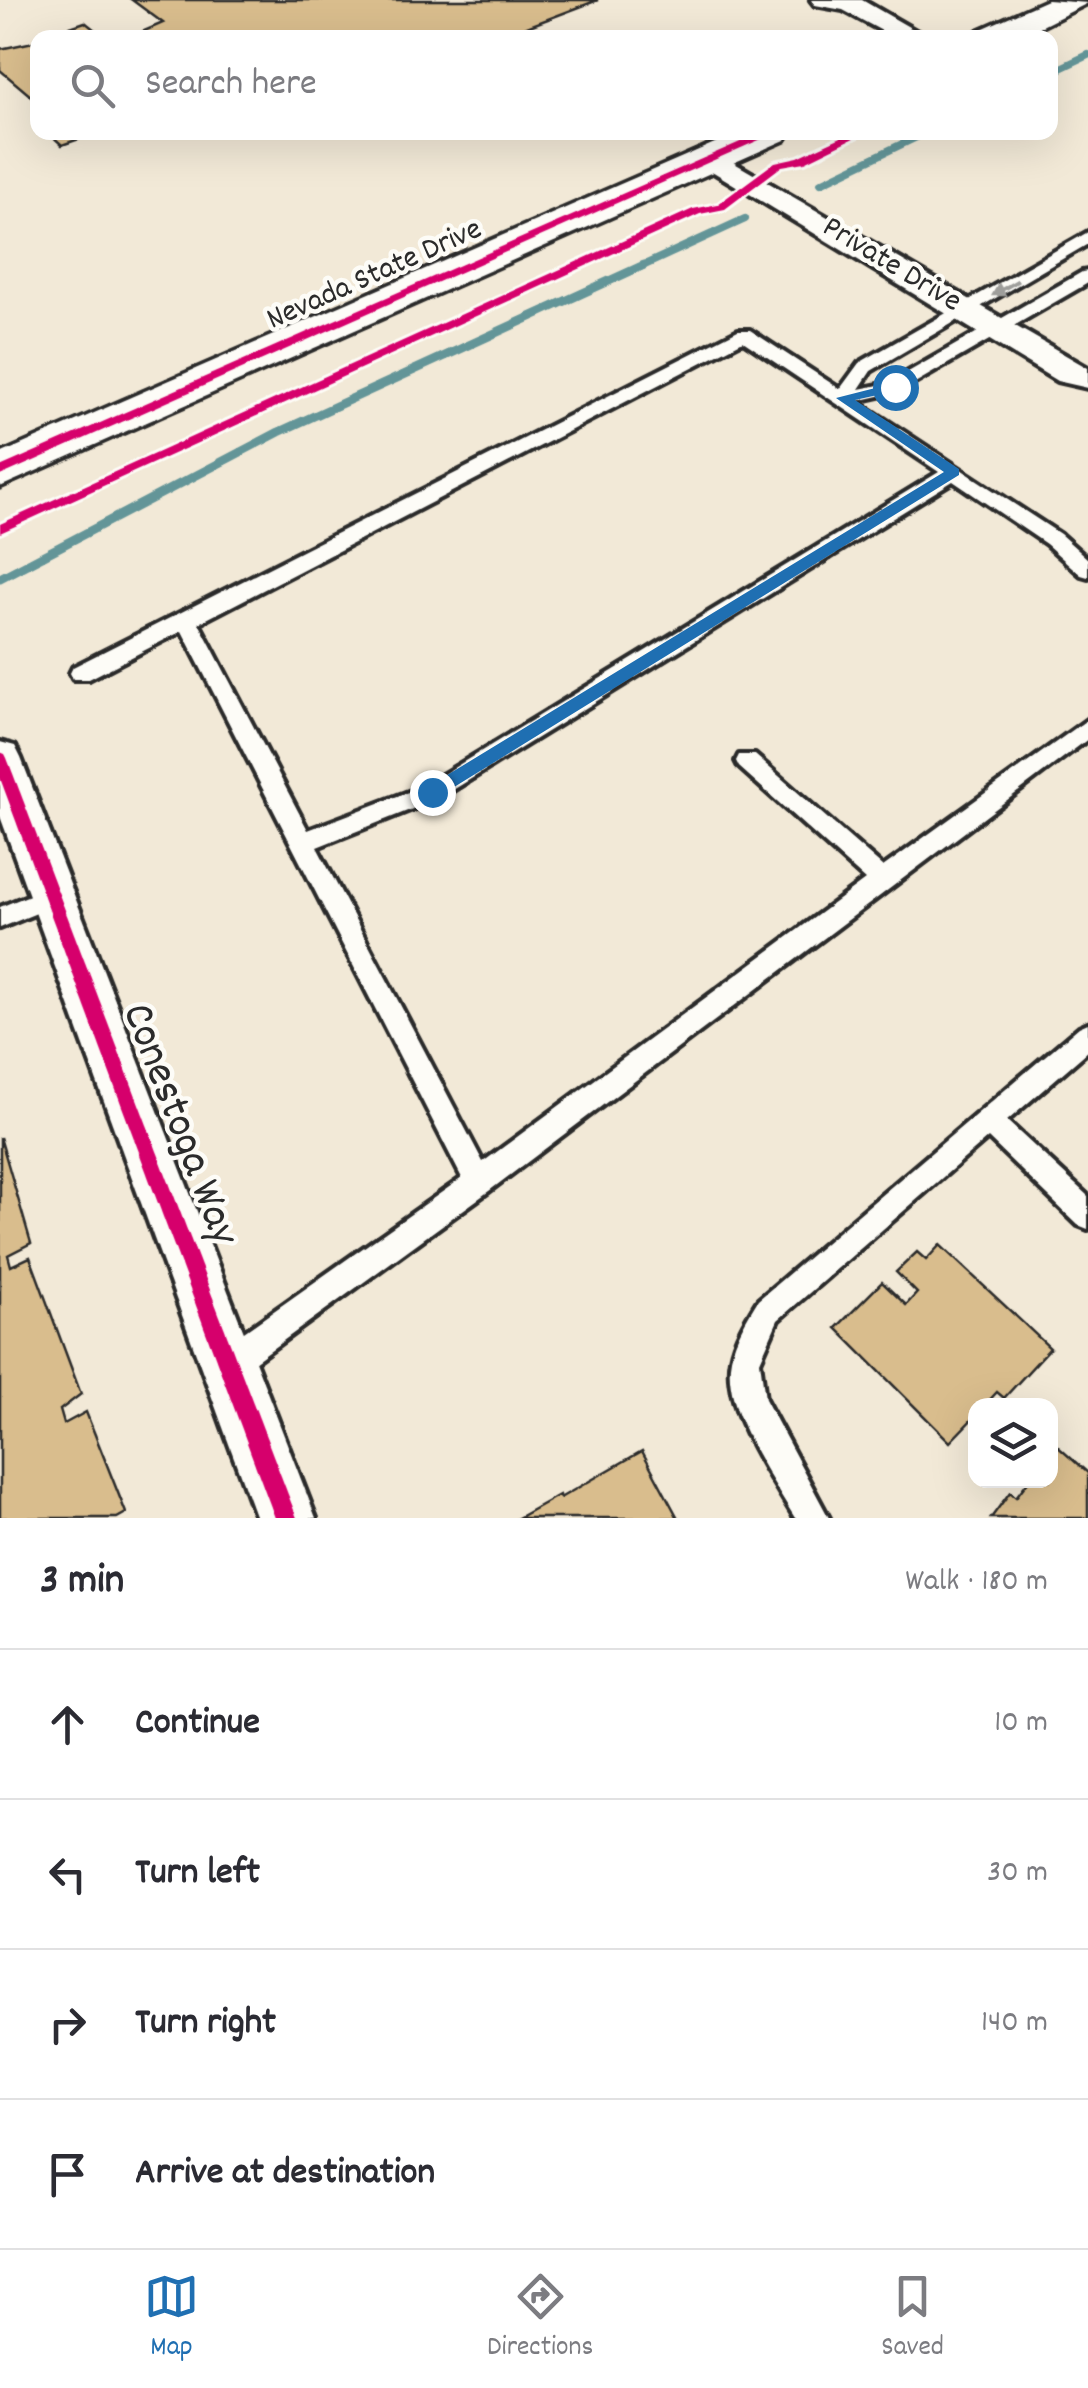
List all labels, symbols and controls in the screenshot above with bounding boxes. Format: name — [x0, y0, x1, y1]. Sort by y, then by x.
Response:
search box — [30, 30, 1058, 140]
icon: search — [65, 58, 120, 113]
text: Search here — [145, 58, 317, 113]
street label: Private Drive — [813, 206, 969, 326]
street label: Nevada State Drive — [260, 208, 490, 344]
one-way arrow — [990, 279, 1019, 296]
route start — [873, 365, 919, 411]
route end — [410, 770, 456, 816]
street label: Conestoga Way — [102, 995, 254, 1256]
map controls — [968, 1398, 1058, 1488]
button: layers — [968, 1398, 1058, 1488]
text: 3 min — [40, 1553, 124, 1613]
text: Walk · 180 m — [905, 1560, 1048, 1606]
icon: ahead — [40, 1697, 95, 1752]
text: Continue — [135, 1697, 260, 1752]
text: 10 m — [994, 1701, 1048, 1747]
icon: left — [40, 1847, 95, 1902]
text: Turn left — [135, 1847, 260, 1902]
text: 30 m — [987, 1851, 1048, 1897]
icon: right — [40, 1997, 95, 2052]
text: Turn right — [135, 1997, 276, 2052]
text: 140 m — [981, 2001, 1048, 2047]
icon: arrive — [40, 2147, 95, 2202]
text: Arrive at destination — [135, 2147, 435, 2202]
tab: Map — [144, 2269, 199, 2369]
tab: Directions — [487, 2269, 593, 2369]
tab: Saved — [881, 2269, 944, 2369]

